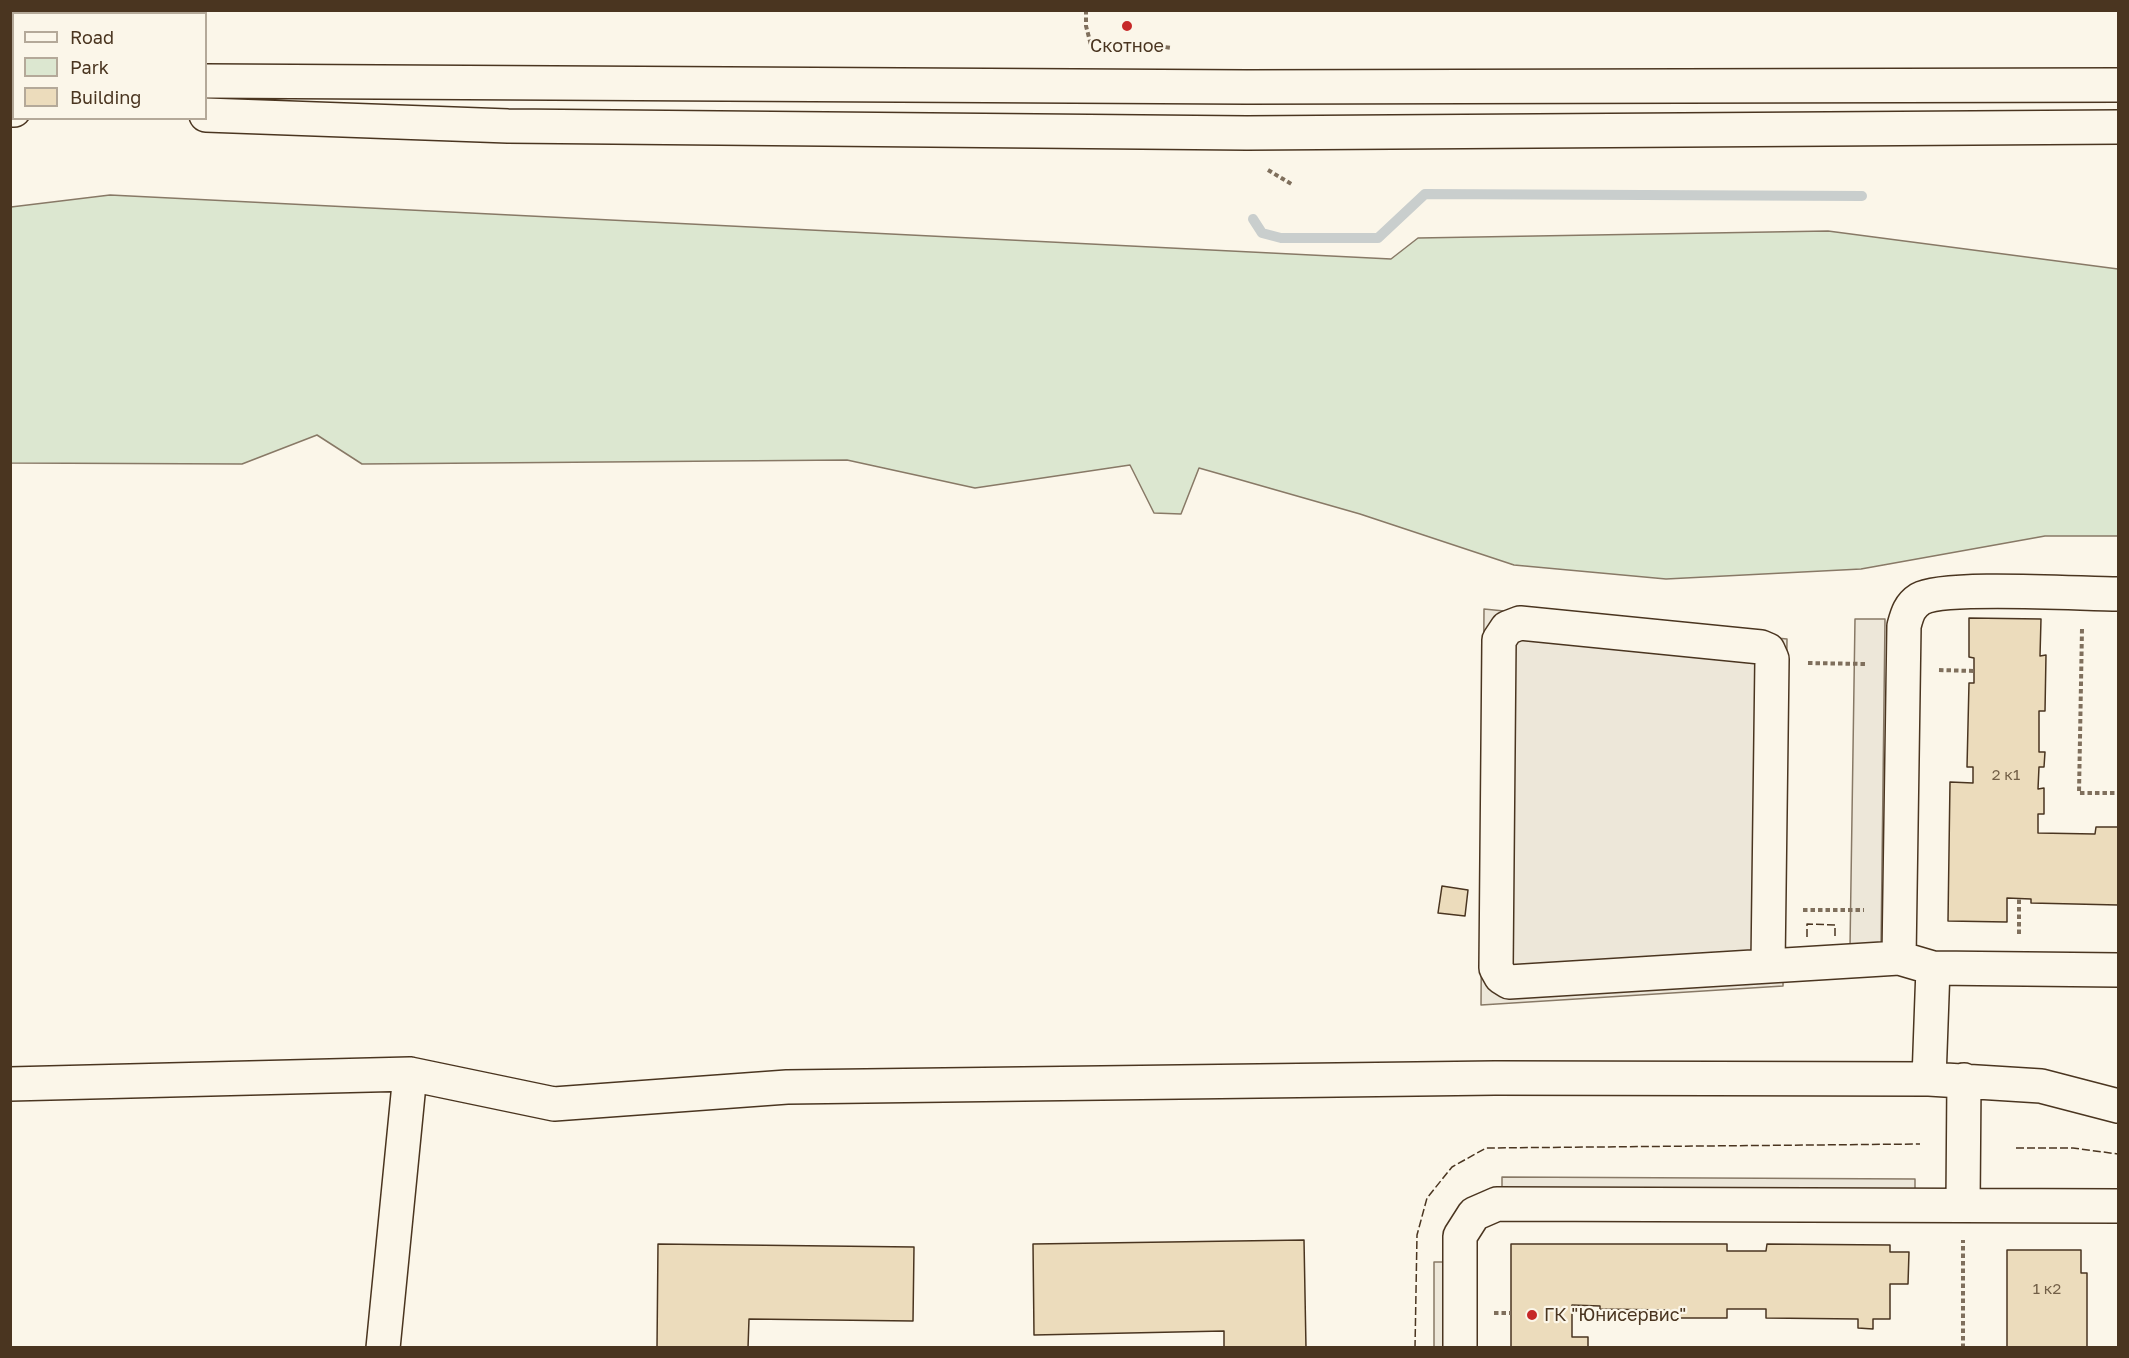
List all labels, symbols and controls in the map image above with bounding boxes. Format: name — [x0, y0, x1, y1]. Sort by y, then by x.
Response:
legend — [12, 12, 207, 120]
marker: Скотное — [1120, 19, 1134, 33]
text: Road — [70, 26, 114, 48]
place label: Скотное — [1090, 35, 1164, 57]
text: Park — [70, 56, 109, 78]
text: Building — [70, 86, 141, 108]
house number: 2 к1 — [1992, 766, 2020, 784]
house number: 1 к2 — [2033, 1280, 2061, 1298]
place label: ГК "Юнисервис" — [1544, 1304, 1686, 1326]
marker: ГК "Юнисервис" — [1525, 1308, 1539, 1322]

